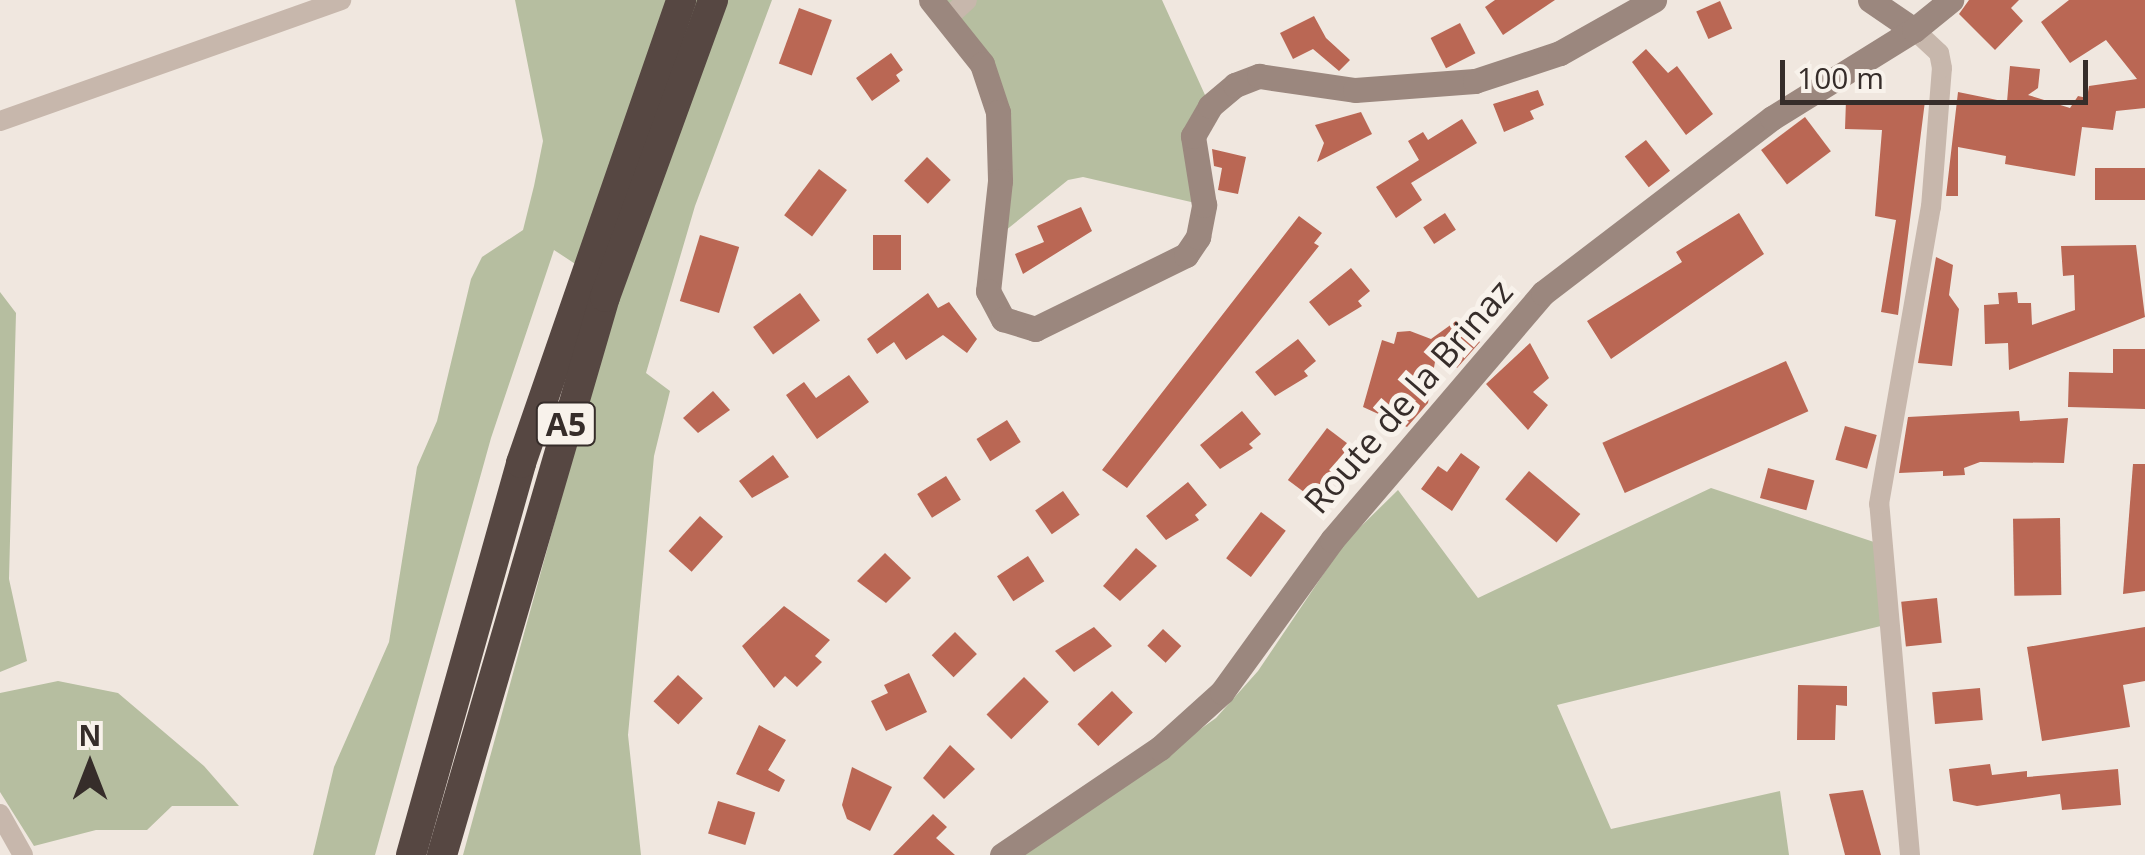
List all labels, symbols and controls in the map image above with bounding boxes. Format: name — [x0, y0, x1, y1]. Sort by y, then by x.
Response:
scale bar — [1785, 40, 2092, 102]
text: 100 m — [1797, 57, 1884, 98]
street label: Route de la Brinaz — [1295, 271, 1521, 521]
road number: A5 — [534, 397, 598, 451]
north arrow — [40, 715, 140, 815]
text: N — [79, 716, 101, 754]

